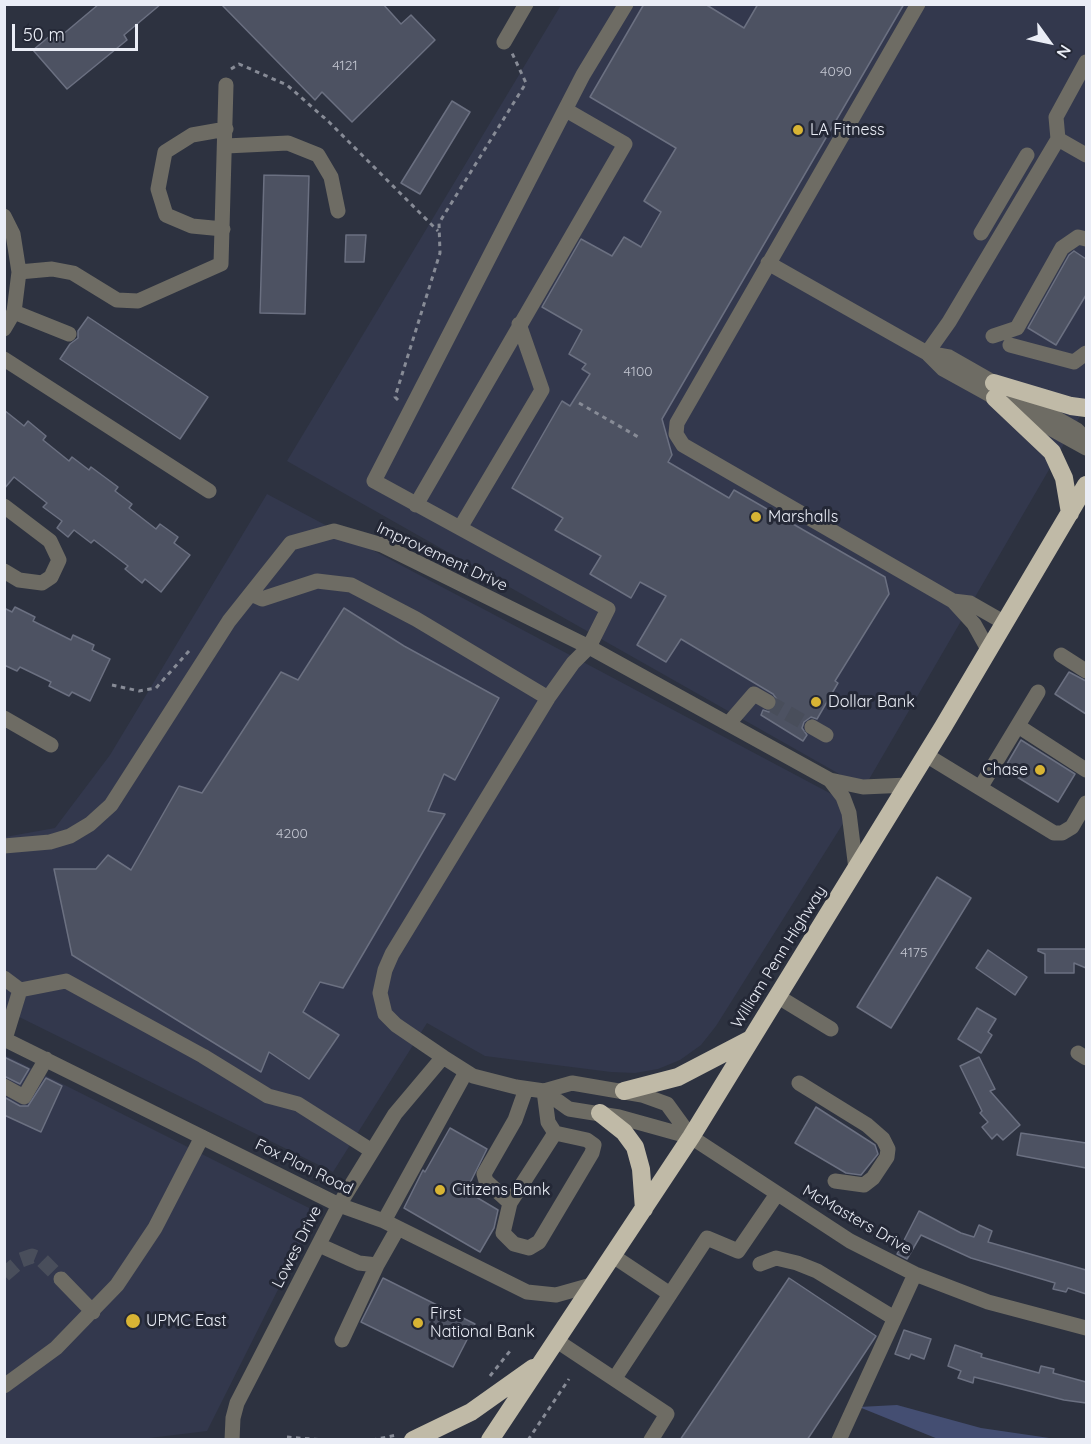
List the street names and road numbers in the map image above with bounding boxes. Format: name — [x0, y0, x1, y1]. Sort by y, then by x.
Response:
street label: Improvement Drive — [373, 518, 511, 596]
street label: William Penn Highway — [727, 882, 831, 1032]
street label: Fox Plan Road — [252, 1135, 356, 1199]
street label: McMasters Drive — [799, 1181, 915, 1259]
street label: Lowes Drive — [268, 1203, 326, 1291]

